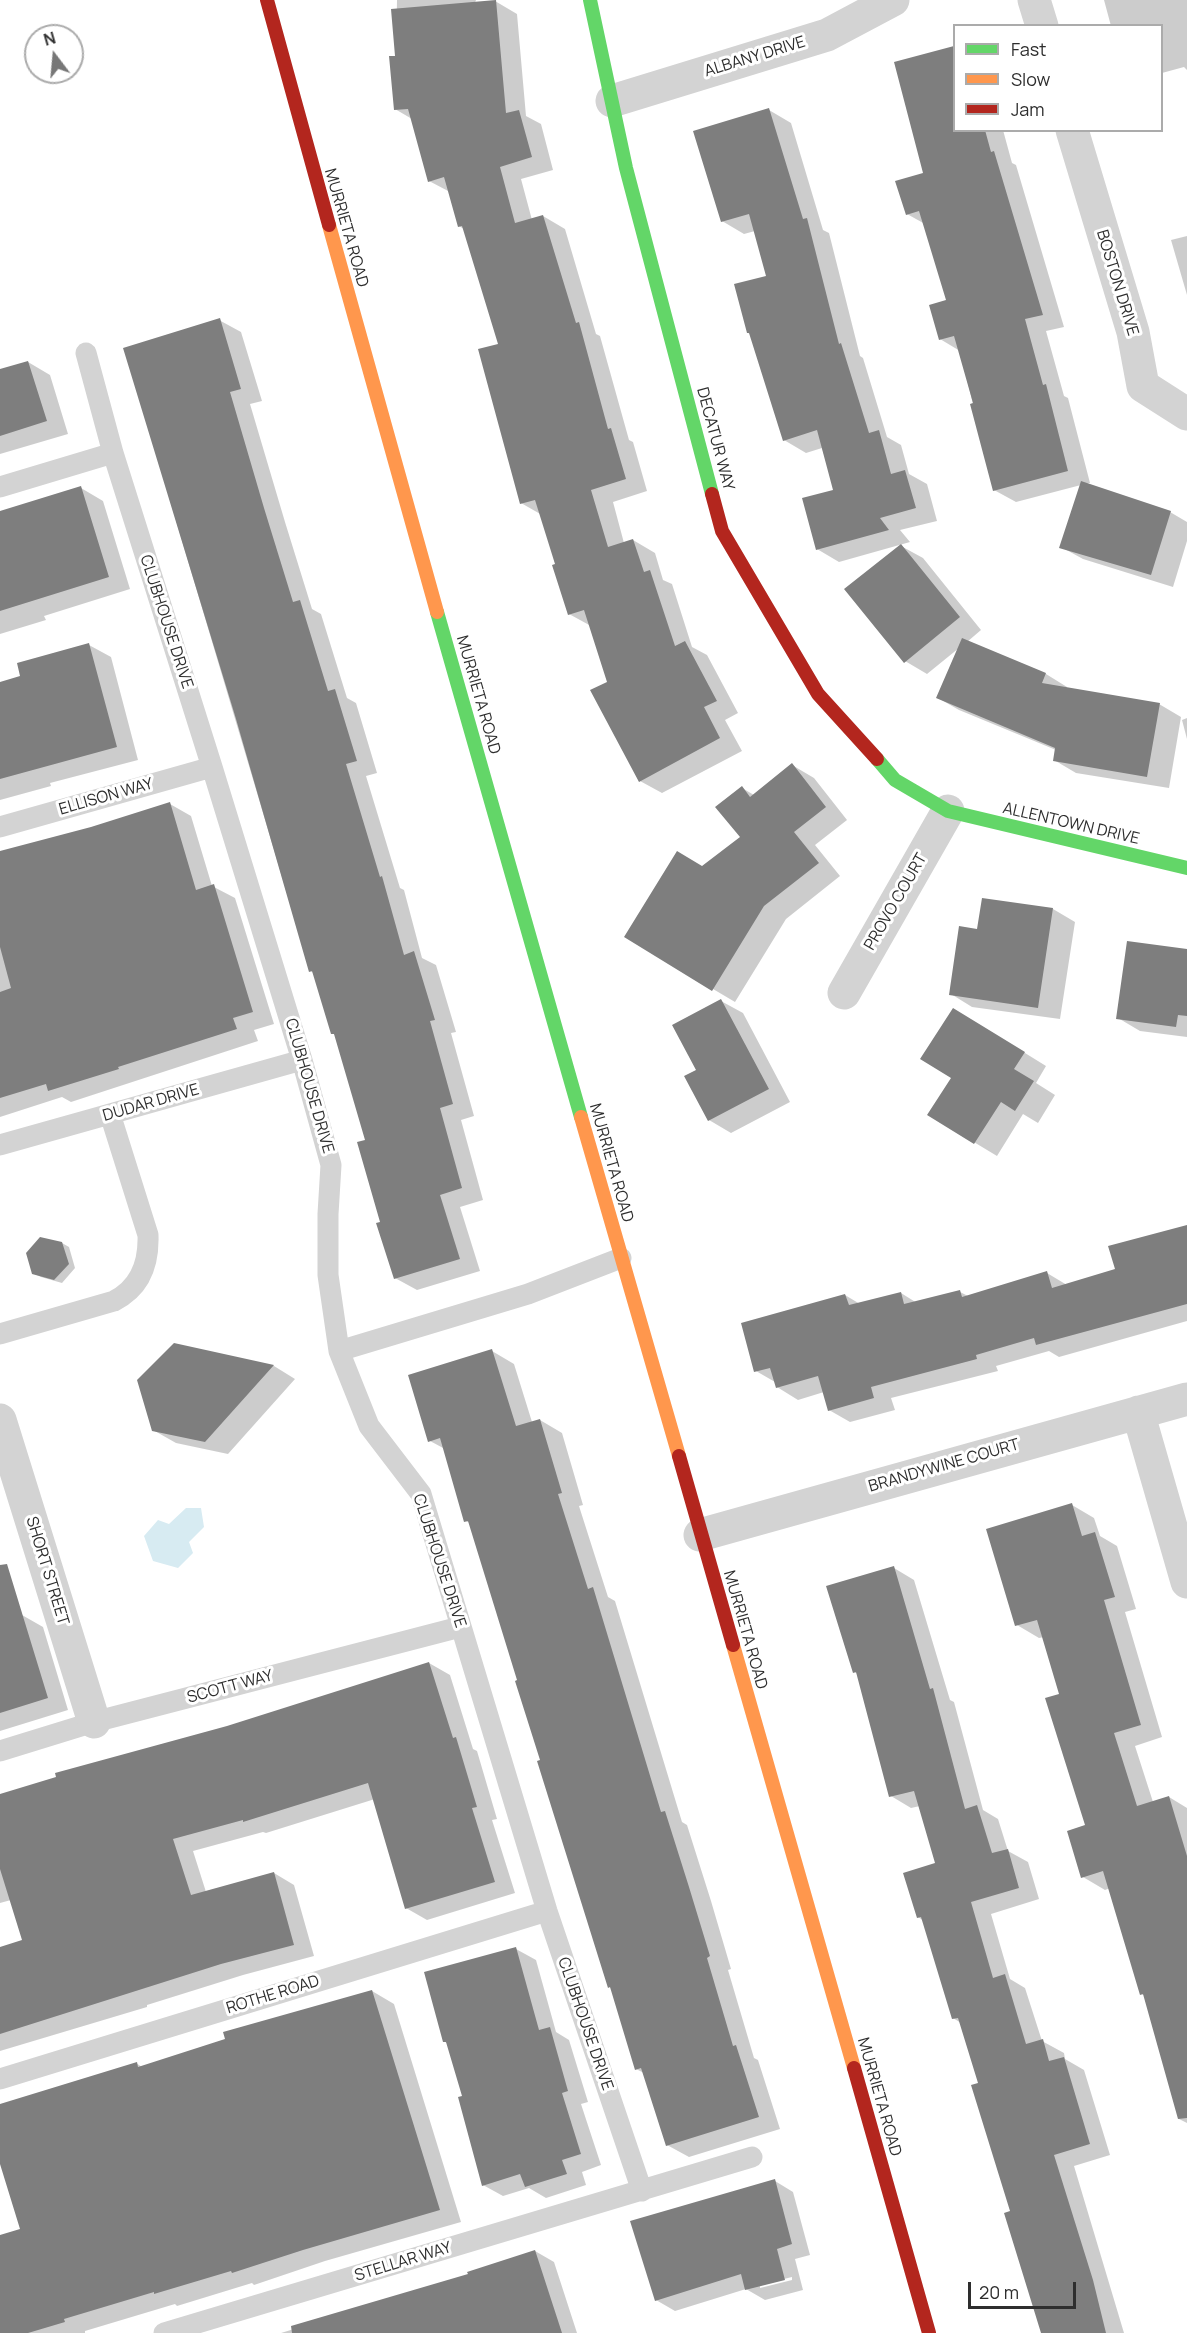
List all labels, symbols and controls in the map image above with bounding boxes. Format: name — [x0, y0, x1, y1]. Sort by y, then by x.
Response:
north arrow — [24, 24, 84, 84]
legend — [953, 24, 1163, 132]
text: N — [41, 26, 58, 51]
street label: ALBANY DRIVE — [702, 33, 808, 81]
text: Fast — [1011, 37, 1046, 61]
text: Slow — [1011, 67, 1050, 91]
text: Jam — [1011, 97, 1045, 121]
street label: MURRIETA ROAD — [320, 166, 372, 290]
street label: BOSTON DRIVE — [1092, 228, 1142, 338]
street label: DECATUR WAY — [692, 385, 738, 493]
street label: CLUBHOUSE DRIVE — [135, 553, 197, 691]
street label: MURRIETA ROAD — [452, 633, 504, 757]
street label: ELLISON WAY — [57, 774, 155, 820]
street label: ALLENTOWN DRIVE — [1001, 799, 1141, 849]
street label: PROVO COURT — [860, 850, 932, 954]
street label: CLUBHOUSE DRIVE — [281, 1016, 337, 1156]
street label: DUDAR DRIVE — [101, 1080, 201, 1126]
street label: MURRIETA ROAD — [585, 1101, 637, 1225]
street label: BRANDYWINE COURT — [866, 1435, 1022, 1497]
street label: CLUBHOUSE DRIVE — [408, 1492, 470, 1630]
street label: SHORT STREET — [21, 1514, 73, 1628]
street label: MURRIETA ROAD — [719, 1568, 771, 1692]
street label: SCOTT WAY — [185, 1666, 275, 1708]
street label: CLUBHOUSE DRIVE — [553, 1955, 617, 2093]
street label: ROTHE ROAD — [224, 1972, 322, 2018]
street label: MURRIETA ROAD — [853, 2035, 905, 2159]
street label: STELLAR WAY — [352, 2238, 454, 2286]
scale bar — [971, 2270, 1079, 2308]
text: 20 m — [979, 2280, 1019, 2304]

